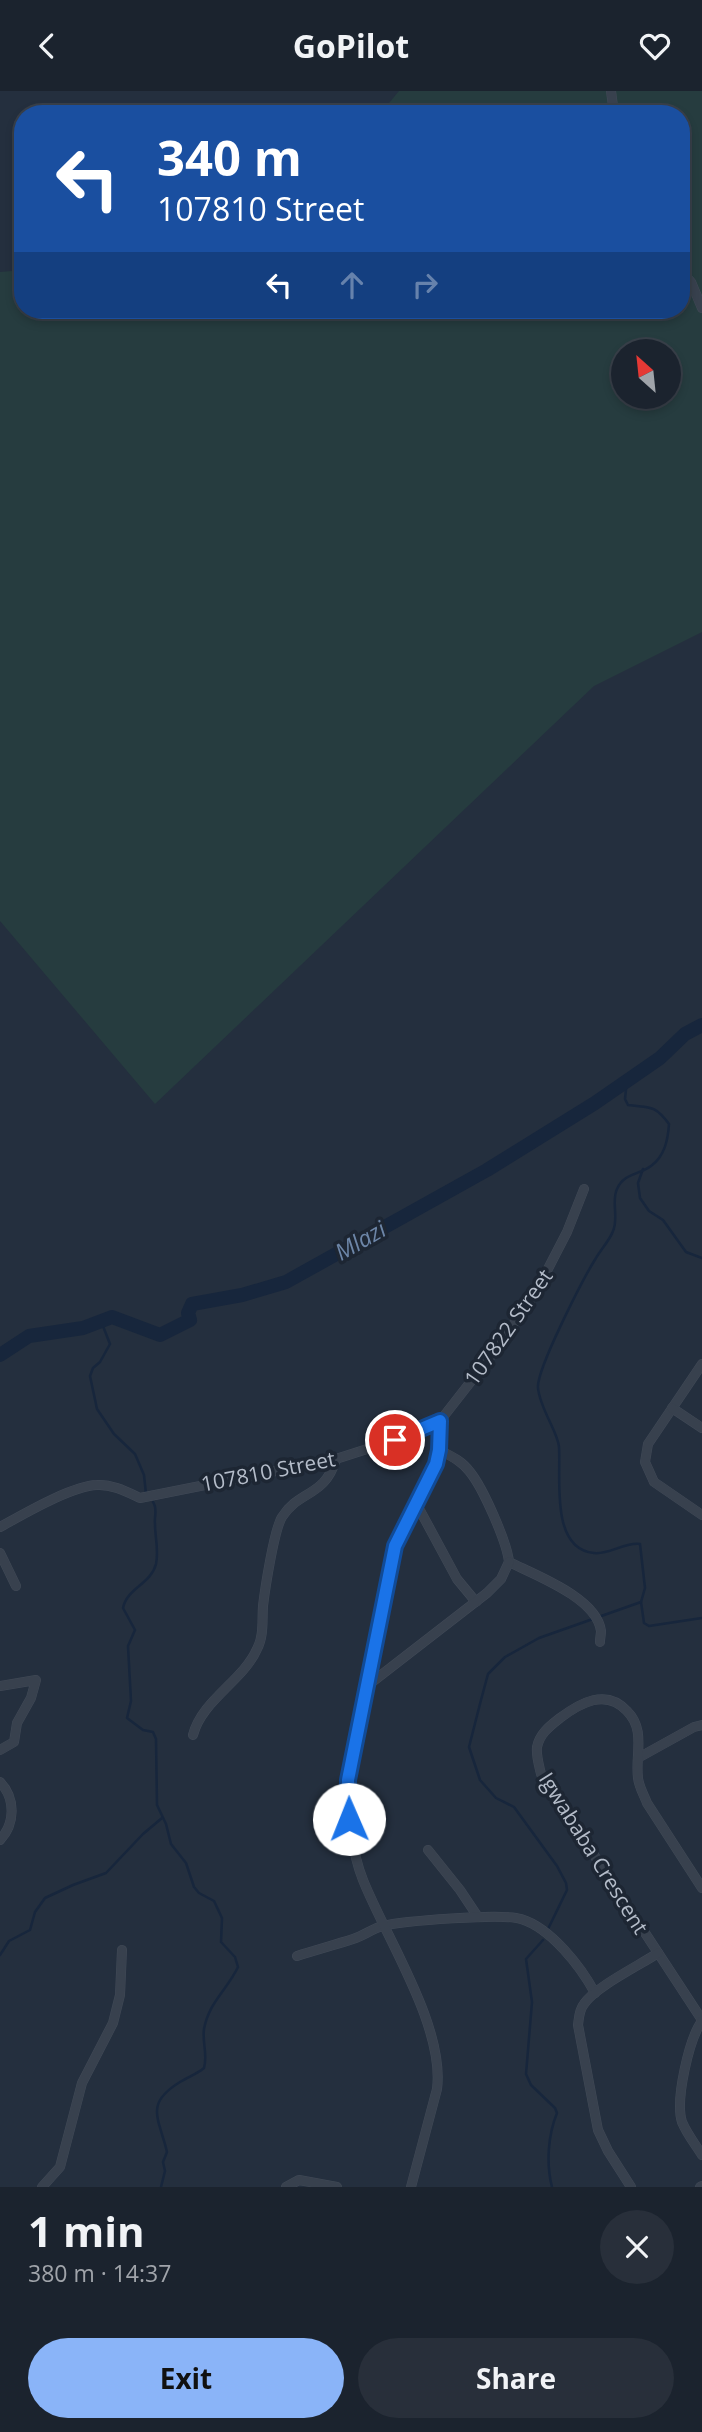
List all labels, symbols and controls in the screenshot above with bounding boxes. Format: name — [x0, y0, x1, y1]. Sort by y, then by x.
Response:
text: GoPilot — [293, 24, 409, 67]
icon: back — [28, 27, 66, 65]
icon: heart — [636, 27, 674, 65]
text: 340 m — [157, 124, 302, 190]
icon: left — [42, 133, 133, 224]
text: 107810 Street — [157, 187, 364, 230]
icon: left — [260, 266, 298, 304]
icon: ahead — [333, 266, 371, 304]
icon: right — [406, 266, 444, 304]
north arrow — [611, 339, 681, 409]
map controls — [611, 339, 681, 409]
water label: Mlazi — [329, 1212, 392, 1267]
street label: 107822 Street — [457, 1263, 559, 1391]
pin — [365, 1410, 425, 1470]
icon: arrive — [376, 1421, 414, 1459]
street label: 107810 Street — [199, 1444, 337, 1498]
street label: Igwababa Crescent — [533, 1767, 655, 1939]
position arrow — [312, 1782, 386, 1856]
text: 1 min — [28, 2202, 145, 2259]
button: close — [600, 2210, 674, 2284]
text: 380 m · 14:37 — [28, 2257, 171, 2289]
button: Exit — [28, 2338, 344, 2418]
button: Share — [358, 2338, 674, 2418]

